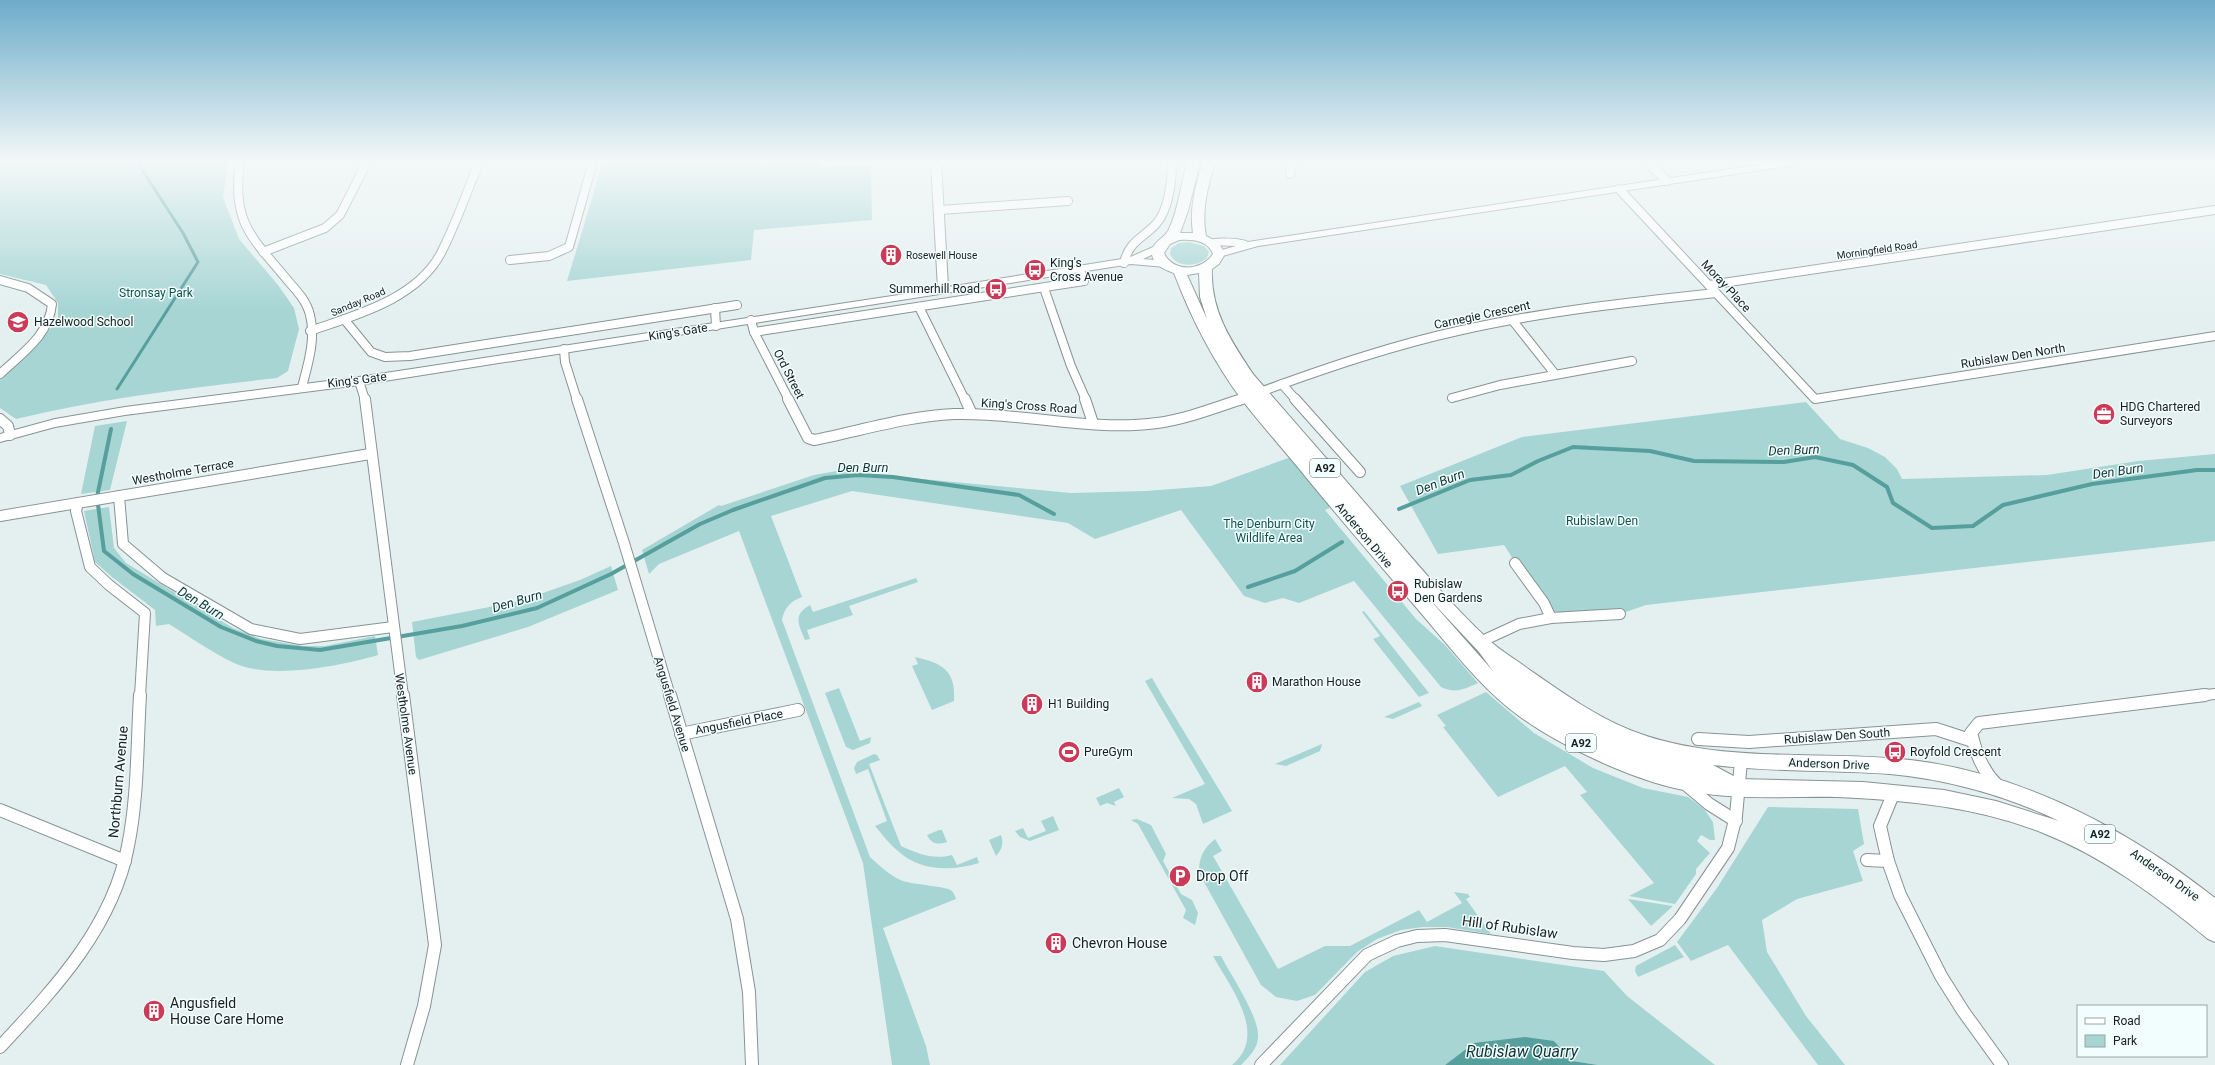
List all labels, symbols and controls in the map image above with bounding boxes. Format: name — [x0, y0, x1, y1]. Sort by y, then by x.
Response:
street label: Morningfield Road — [1836, 239, 1918, 261]
building icon: Rosewell House — [878, 242, 904, 268]
place label: Rosewell House — [906, 250, 977, 261]
place label: King's Cross Avenue — [1050, 256, 1123, 284]
bus stop icon: King's Cross Avenue — [1022, 257, 1048, 283]
street label: Moray Place — [1698, 257, 1754, 315]
bus stop icon: Summerhill Road — [983, 276, 1009, 302]
place label: Summerhill Road — [889, 282, 980, 296]
park label: Stronsay Park — [119, 286, 194, 300]
street label: Sanday Road — [329, 286, 387, 318]
street label: Carnegie Crescent — [1433, 298, 1531, 332]
school or university icon: Hazelwood School — [5, 309, 31, 335]
place label: Hazelwood School — [34, 315, 133, 329]
street label: King's Gate — [647, 320, 709, 344]
street label: Rubislaw Den North — [1960, 341, 2066, 371]
street label: Ord Street — [771, 347, 807, 401]
street label: King's Gate — [327, 369, 387, 391]
street label: King's Cross Road — [981, 396, 1077, 416]
place label: HDG Chartered Surveyors — [2120, 400, 2200, 428]
office icon: HDG Chartered Surveyors — [2091, 401, 2117, 427]
water label: Den Burn — [1768, 442, 1820, 458]
street label: Westholme Terrace — [131, 456, 235, 488]
road number: A92 — [1310, 459, 1340, 477]
water label: Den Burn — [837, 460, 889, 475]
water label: Den Burn — [2092, 460, 2144, 482]
water label: Den Burn — [1413, 466, 1467, 498]
street label: Anderson Drive — [1333, 499, 1395, 571]
park label: Rubislaw Den — [1566, 514, 1638, 528]
park label: The Denburn City Wildlife Area — [1223, 517, 1315, 545]
place label: Rubislaw Den Gardens — [1414, 577, 1482, 605]
bus stop icon: Rubislaw Den Gardens — [1385, 578, 1411, 604]
water label: Den Burn — [175, 583, 227, 623]
water label: Den Burn — [490, 587, 544, 615]
street label: Angusfield Avenue — [651, 655, 693, 753]
building icon: Marathon House — [1244, 669, 1270, 695]
street label: Westholme Avenue — [392, 672, 420, 776]
place label: Marathon House — [1272, 675, 1361, 689]
building icon: H1 Building — [1019, 691, 1045, 717]
place label: H1 Building — [1048, 697, 1109, 711]
street label: Angusfield Place — [694, 707, 784, 737]
street label: Northburn Avenue — [105, 725, 131, 839]
street label: Rubislaw Den South — [1784, 725, 1890, 747]
road number: A92 — [1566, 734, 1596, 752]
sports icon: PureGym — [1056, 739, 1082, 765]
bus stop icon: Royfold Crescent — [1882, 739, 1908, 765]
place label: PureGym — [1084, 745, 1133, 759]
place label: Royfold Crescent — [1910, 745, 2001, 759]
street label: Anderson Drive — [1788, 756, 1870, 772]
road number: A92 — [2085, 825, 2115, 843]
street label: Anderson Drive — [2128, 846, 2202, 904]
parking icon: Drop Off — [1167, 863, 1193, 889]
place label: Drop Off — [1196, 868, 1249, 884]
street label: Hill of Rubislaw — [1461, 912, 1559, 942]
building icon: Chevron House — [1043, 930, 1069, 956]
place label: Chevron House — [1072, 935, 1167, 951]
place label: Angusfield House Care Home — [170, 995, 284, 1027]
building icon: Angusfield House Care Home — [141, 998, 167, 1024]
legend — [2077, 1005, 2207, 1057]
text: Road — [2113, 1014, 2141, 1028]
text: Park — [2113, 1034, 2138, 1048]
water label: Rubislaw Quarry — [1466, 1042, 1579, 1061]

